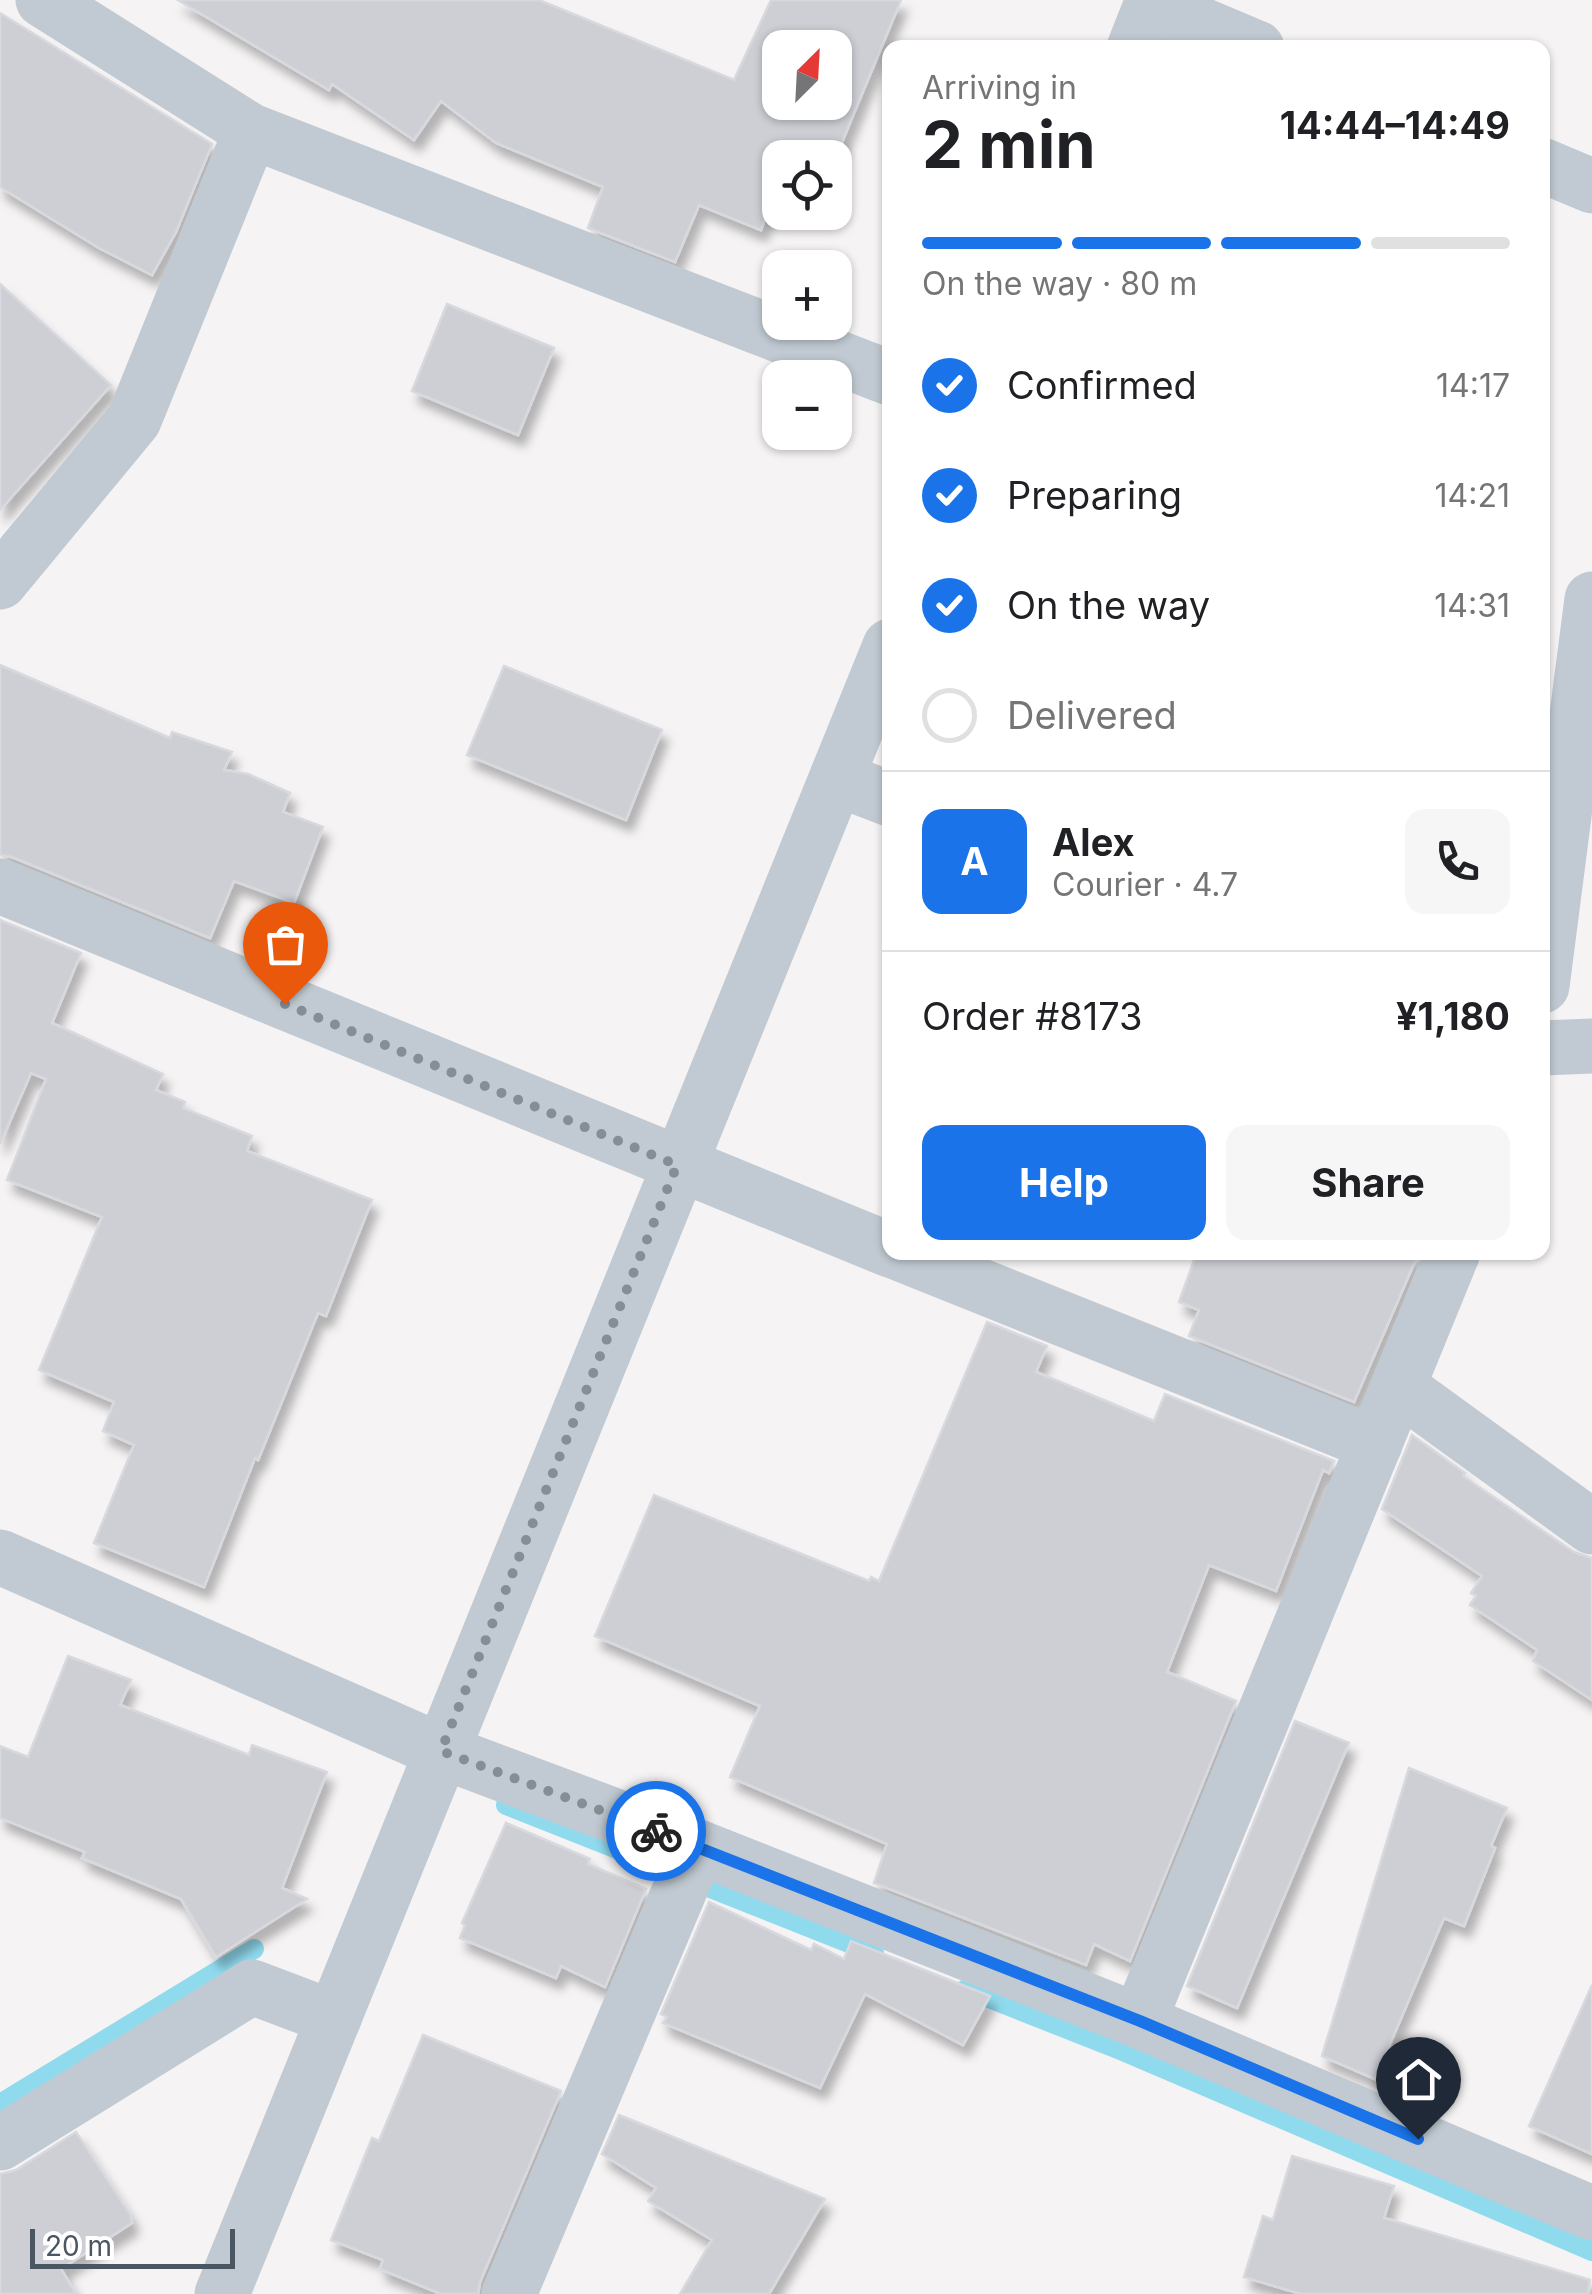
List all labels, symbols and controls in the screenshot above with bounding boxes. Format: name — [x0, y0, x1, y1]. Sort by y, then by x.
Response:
north arrow — [762, 30, 852, 120]
map controls — [762, 30, 852, 450]
text: Arriving in — [922, 68, 1077, 107]
text: 14:44–14:49 — [1280, 102, 1510, 148]
text: 2 min — [922, 105, 1096, 184]
button: locate — [762, 140, 852, 230]
button: + — [762, 250, 852, 340]
text: On the way · 80 m — [922, 264, 1197, 303]
icon: check — [922, 358, 977, 413]
button: − — [762, 360, 852, 450]
text: Confirmed — [1007, 362, 1197, 408]
text: 14:17 — [1436, 366, 1510, 405]
icon: check — [922, 468, 977, 523]
text: Preparing — [1007, 472, 1182, 518]
text: 14:21 — [1435, 476, 1510, 515]
icon: check — [922, 578, 977, 633]
text: On the way — [1007, 582, 1210, 628]
text: 14:31 — [1434, 586, 1510, 625]
text: Delivered — [1007, 692, 1177, 738]
button: phone — [1405, 809, 1510, 914]
text: Alex — [1052, 819, 1135, 865]
text: A — [960, 838, 989, 884]
text: Courier · 4.7 — [1052, 865, 1238, 904]
pin — [243, 902, 328, 1005]
icon: bag — [258, 917, 313, 972]
text: Order #8173 — [922, 993, 1143, 1039]
text: ¥1,180 — [1396, 993, 1510, 1039]
button: Help — [922, 1125, 1206, 1240]
button: Share — [1226, 1125, 1510, 1240]
courier — [606, 1781, 706, 1881]
icon: bike — [629, 1804, 684, 1859]
pin — [1376, 2037, 1461, 2140]
icon: home — [1391, 2052, 1446, 2107]
scale bar — [30, 2224, 235, 2268]
text: 20 m — [45, 2229, 112, 2263]

